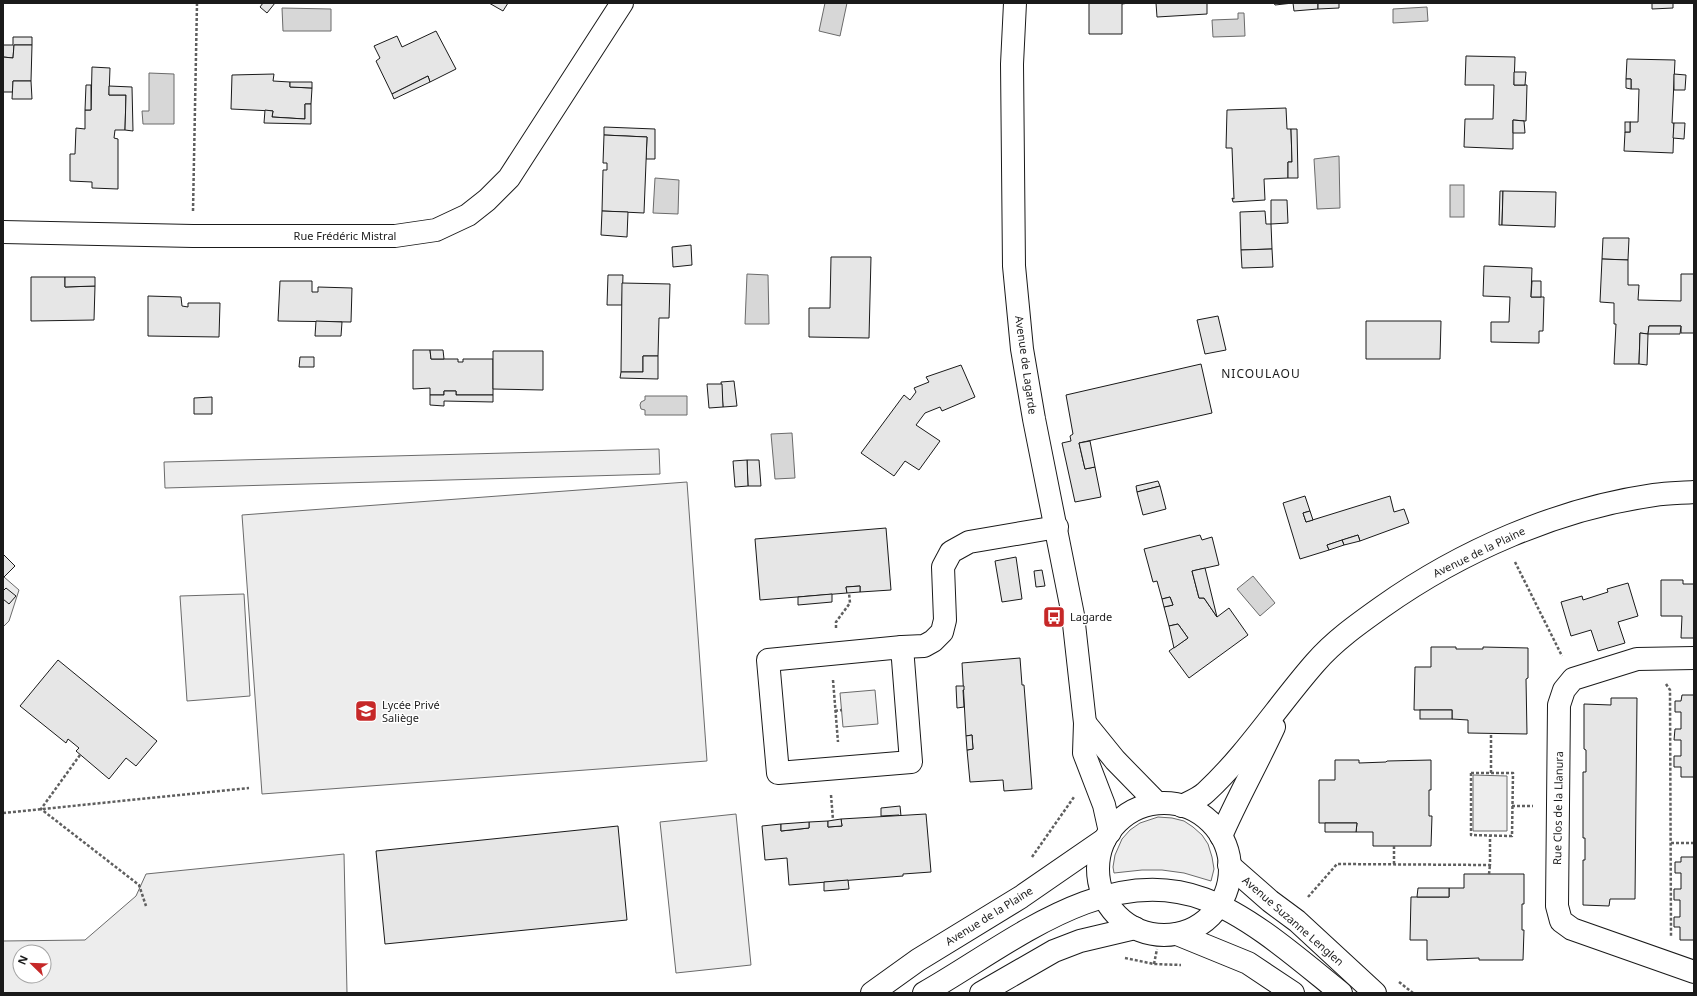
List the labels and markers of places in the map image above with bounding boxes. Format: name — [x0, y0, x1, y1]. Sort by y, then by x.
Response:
bus stop icon: Lagarde — [1041, 604, 1067, 630]
place label: Lagarde — [1070, 609, 1112, 624]
place label: Lycée Privé Saliège — [382, 697, 440, 725]
school or university icon: Lycée Privé Saliège — [353, 698, 379, 724]

